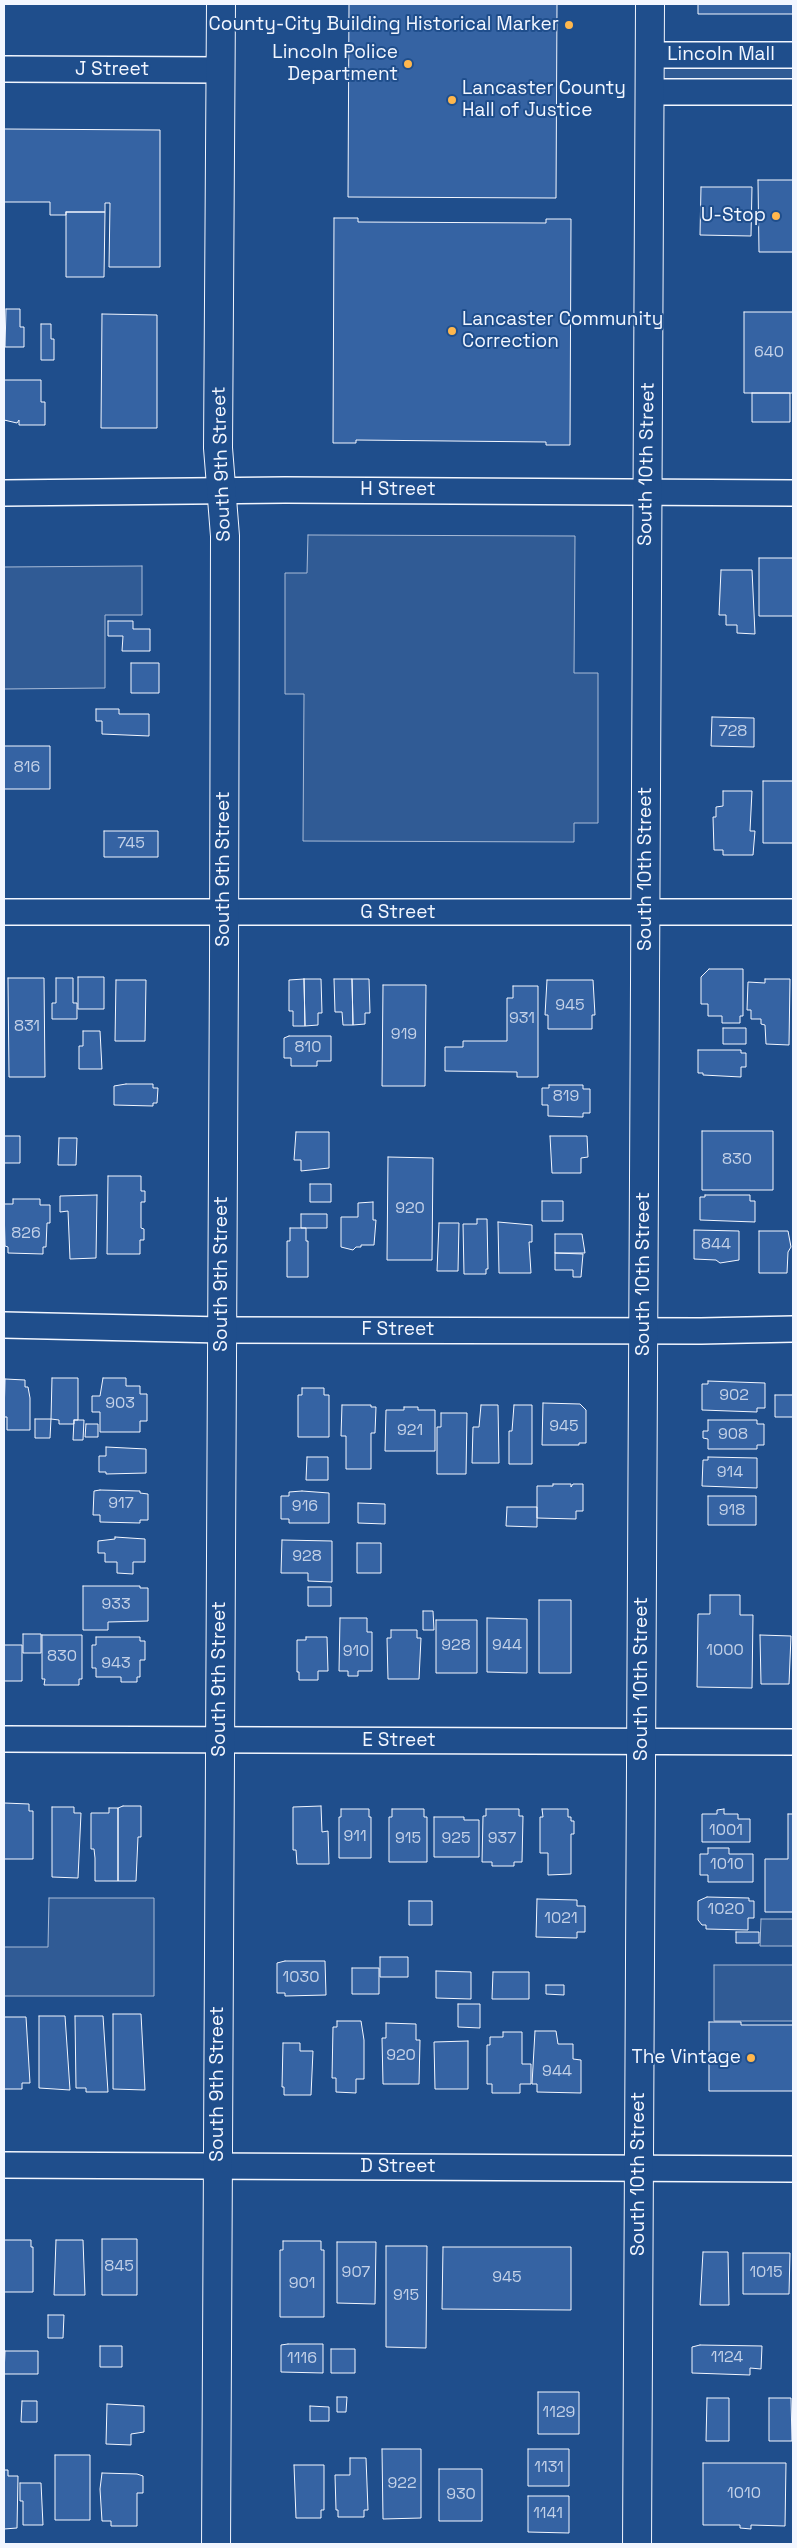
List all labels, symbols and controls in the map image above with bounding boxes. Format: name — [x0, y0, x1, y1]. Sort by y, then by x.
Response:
place label: County-City Building Historical Marker — [208, 14, 559, 36]
marker: County-City Building Historical Marker — [563, 19, 575, 31]
place label: Lincoln Police Department — [272, 42, 398, 86]
street label: Lincoln Mall — [667, 44, 775, 66]
marker: Lincoln Police Department — [402, 58, 414, 70]
street label: J Street — [75, 59, 149, 81]
place label: Lancaster County Hall of Justice — [462, 78, 626, 122]
marker: Lancaster County Hall of Justice — [446, 94, 458, 106]
place label: U-Stop — [701, 205, 766, 227]
marker: U-Stop — [770, 210, 782, 222]
place label: Lancaster Community Correction — [462, 309, 663, 353]
marker: Lancaster Community Correction — [446, 325, 458, 337]
house number: 640 — [754, 343, 784, 363]
street label: South 10th Street — [634, 382, 660, 546]
street label: South 9th Street — [208, 386, 236, 542]
street label: H Street — [360, 479, 436, 501]
house number: 728 — [719, 722, 747, 742]
house number: 816 — [14, 758, 40, 778]
street label: South 10th Street — [635, 787, 657, 951]
street label: South 9th Street — [213, 791, 235, 947]
house number: 745 — [117, 834, 145, 854]
street label: G Street — [360, 902, 436, 924]
house number: 945 — [555, 996, 585, 1016]
house number: 931 — [509, 1009, 535, 1029]
house number: 831 — [14, 1017, 40, 1037]
house number: 919 — [391, 1025, 417, 1045]
house number: 810 — [295, 1038, 321, 1058]
house number: 819 — [553, 1087, 579, 1107]
house number: 830 — [722, 1150, 752, 1170]
street label: South 10th Street — [633, 1192, 655, 1356]
street label: South 9th Street — [211, 1196, 233, 1352]
house number: 920 — [395, 1199, 425, 1219]
house number: 826 — [11, 1224, 41, 1244]
house number: 844 — [701, 1235, 731, 1255]
street label: F Street — [361, 1319, 435, 1341]
house number: 902 — [719, 1386, 749, 1406]
house number: 903 — [105, 1394, 135, 1414]
house number: 945 — [549, 1417, 579, 1437]
house number: 921 — [397, 1421, 423, 1441]
house number: 908 — [718, 1425, 748, 1445]
house number: 914 — [717, 1463, 743, 1483]
house number: 917 — [108, 1494, 134, 1514]
house number: 916 — [292, 1497, 318, 1517]
house number: 918 — [719, 1501, 745, 1521]
house number: 928 — [292, 1547, 322, 1567]
house number: 933 — [101, 1595, 131, 1615]
street label: South 10th Street — [631, 1597, 653, 1761]
street label: South 9th Street — [209, 1601, 231, 1757]
house number: 928 — [441, 1636, 471, 1656]
house number: 944 — [492, 1636, 522, 1656]
house number: 1000 — [706, 1641, 744, 1661]
house number: 910 — [343, 1642, 369, 1662]
house number: 830 — [47, 1647, 77, 1667]
house number: 943 — [101, 1654, 131, 1674]
street label: E Street — [362, 1730, 436, 1752]
house number: 1001 — [709, 1821, 743, 1841]
house number: 911 — [343, 1827, 367, 1847]
house number: 915 — [395, 1829, 421, 1849]
house number: 925 — [441, 1829, 471, 1849]
house number: 937 — [488, 1829, 516, 1849]
house number: 1010 — [710, 1855, 744, 1875]
house number: 1020 — [708, 1900, 744, 1920]
house number: 1021 — [544, 1909, 578, 1929]
house number: 1030 — [283, 1968, 319, 1988]
street label: South 9th Street — [207, 2006, 229, 2162]
house number: 920 — [386, 2046, 416, 2066]
place label: The Vintage — [631, 2047, 741, 2069]
marker: The Vintage — [745, 2052, 757, 2064]
house number: 944 — [542, 2062, 572, 2082]
street label: South 10th Street — [628, 2092, 650, 2256]
street label: D Street — [360, 2156, 436, 2178]
house number: 845 — [104, 2257, 134, 2277]
house number: 907 — [342, 2263, 370, 2283]
house number: 1015 — [749, 2263, 783, 2283]
house number: 945 — [492, 2268, 522, 2288]
house number: 901 — [289, 2274, 315, 2294]
house number: 915 — [393, 2286, 419, 2306]
house number: 1124 — [711, 2348, 743, 2368]
house number: 1116 — [287, 2349, 317, 2369]
house number: 1129 — [543, 2403, 575, 2423]
house number: 1131 — [534, 2458, 564, 2478]
house number: 922 — [387, 2474, 417, 2494]
house number: 1010 — [727, 2484, 761, 2504]
house number: 930 — [446, 2485, 476, 2505]
house number: 1141 — [533, 2504, 563, 2524]

